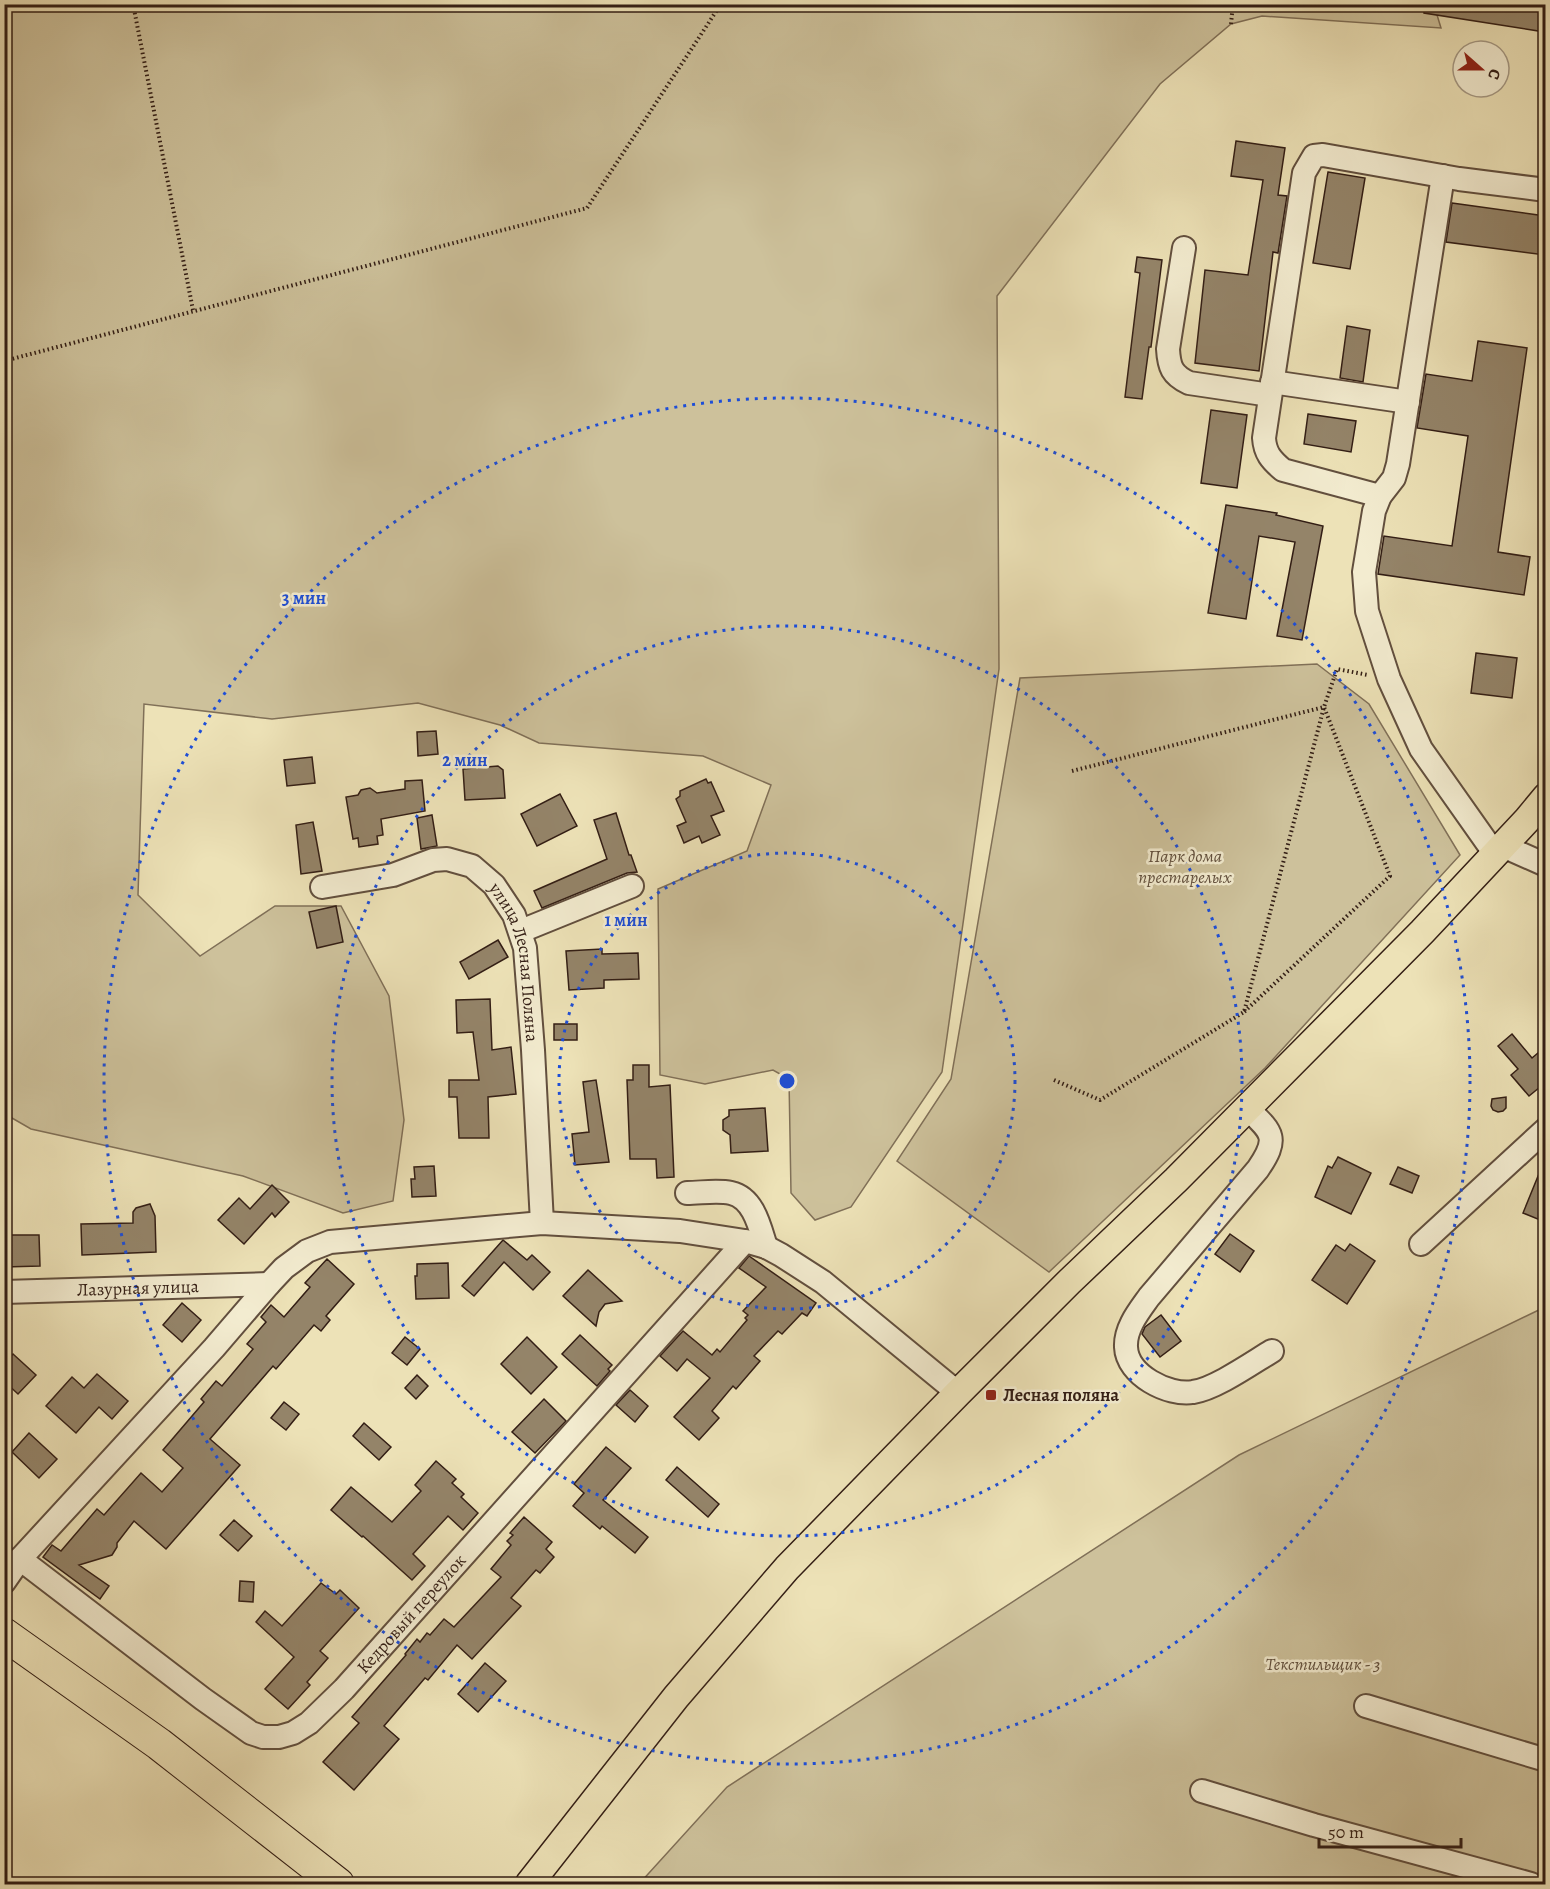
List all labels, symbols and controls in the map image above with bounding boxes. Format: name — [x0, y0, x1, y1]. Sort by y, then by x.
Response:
north arrow — [1451, 39, 1511, 99]
text: С — [1482, 65, 1506, 83]
text: 3 мин — [282, 586, 326, 610]
text: 2 мин — [442, 748, 488, 772]
park label: Парк дома престарелых — [1138, 844, 1233, 889]
street label: улица Лесная Поляна — [483, 877, 544, 1044]
text: 1 мин — [604, 908, 648, 932]
centre of rings — [777, 1071, 797, 1091]
street label: Лазурная улица — [77, 1274, 200, 1302]
place label: Лесная поляна — [1003, 1383, 1120, 1407]
marker: Лесная поляна — [984, 1388, 998, 1402]
street label: Кедровый переулок — [351, 1549, 471, 1679]
park label: Текстильщик - 3 — [1265, 1652, 1381, 1676]
scale bar — [1319, 1811, 1462, 1849]
text: 50 m — [1328, 1820, 1364, 1844]

